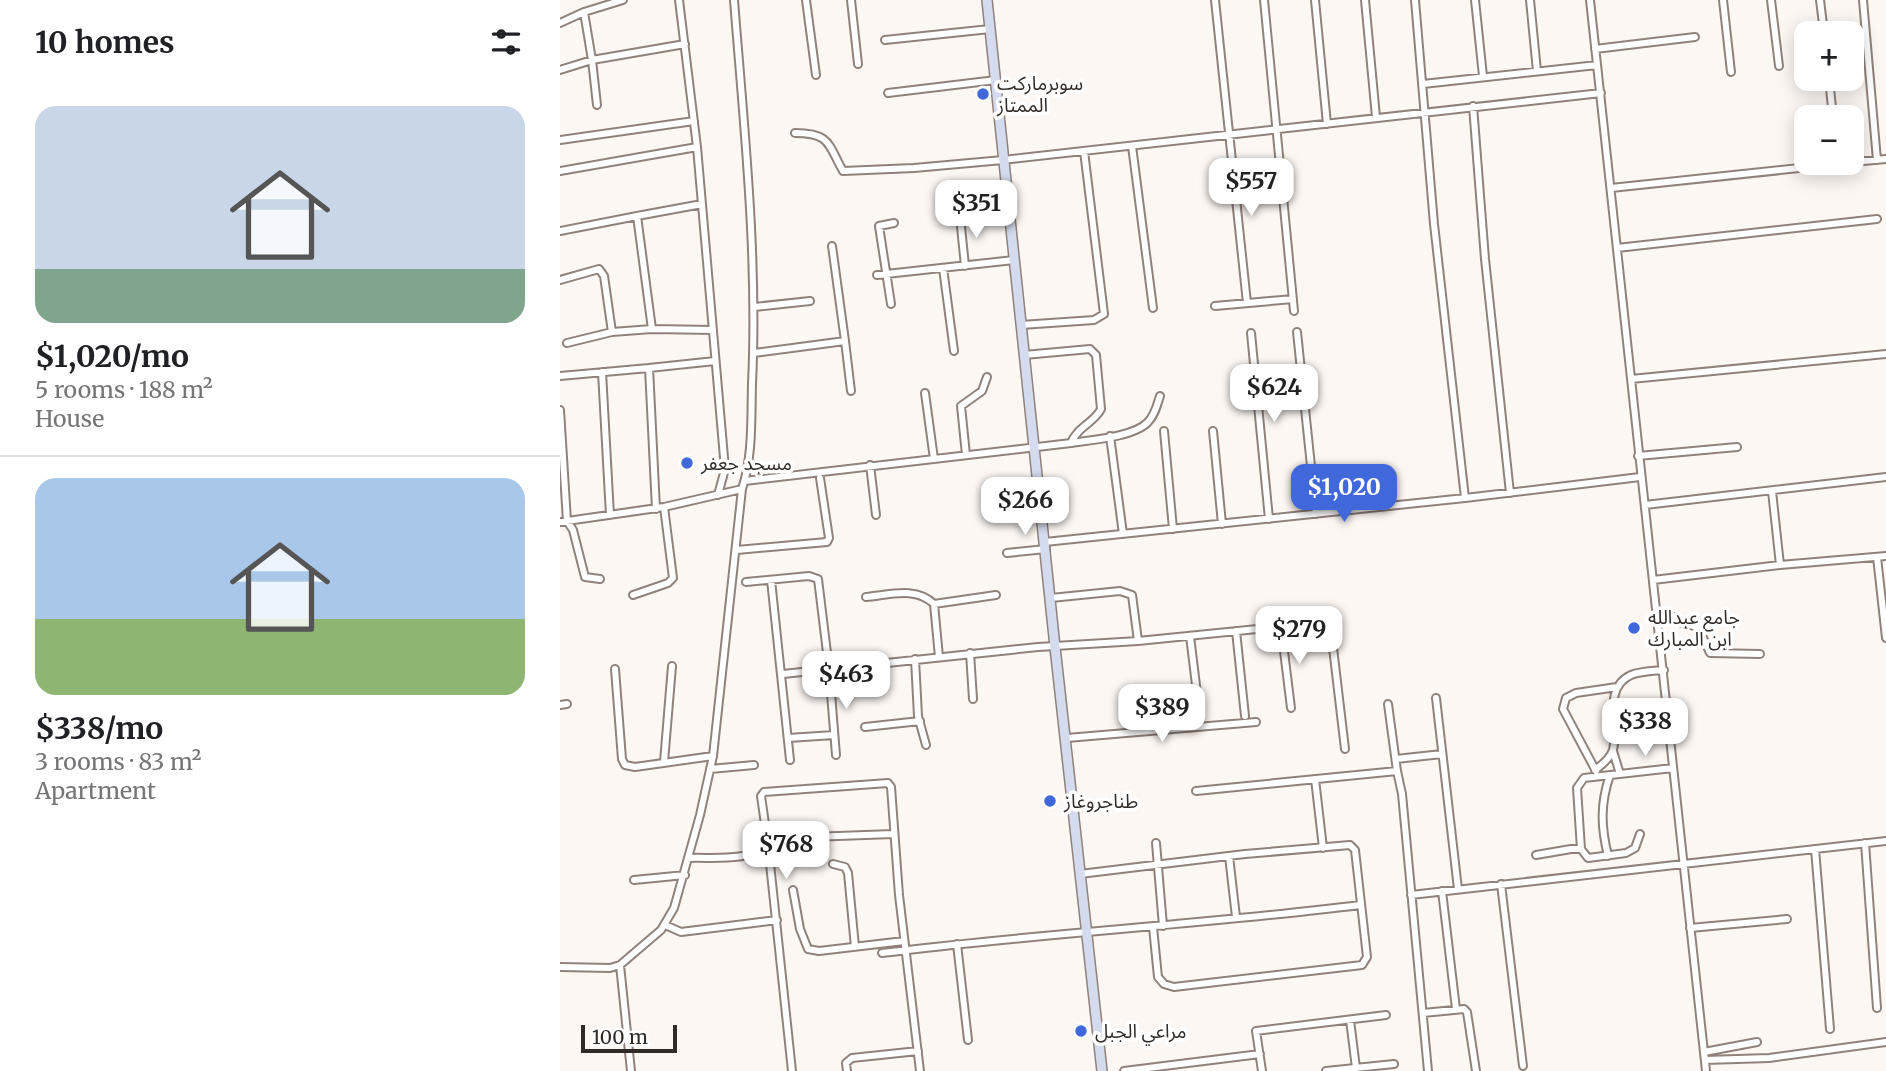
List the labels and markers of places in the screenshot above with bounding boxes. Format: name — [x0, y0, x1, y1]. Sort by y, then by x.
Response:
place label: سوبرماركت الممتاز — [996, 71, 1083, 117]
marker: سوبرماركت الممتاز — [975, 86, 991, 102]
pin: $557 — [1210, 158, 1292, 218]
pin: $351 — [935, 180, 1017, 240]
pin: $624 — [1233, 364, 1315, 424]
place label: مسجد جعفر — [700, 451, 792, 475]
marker: مسجد جعفر — [679, 455, 695, 471]
pin: $1,020 — [1287, 464, 1401, 524]
pin: $266 — [984, 477, 1066, 537]
place label: جامع عبدالله ابن المبارك — [1648, 605, 1740, 651]
pin: $279 — [1258, 606, 1340, 666]
marker: جامع عبدالله ابن المبارك — [1626, 620, 1642, 636]
pin: $463 — [805, 652, 887, 711]
pin: $389 — [1121, 684, 1203, 744]
pin: $338 — [1604, 698, 1686, 758]
place label: طناجروغاز — [1063, 789, 1138, 813]
marker: طناجروغاز — [1042, 793, 1058, 809]
pin: $768 — [745, 822, 827, 881]
place label: مراعي الجبل — [1095, 1019, 1187, 1046]
marker: مراعي الجبل — [1073, 1023, 1089, 1039]

